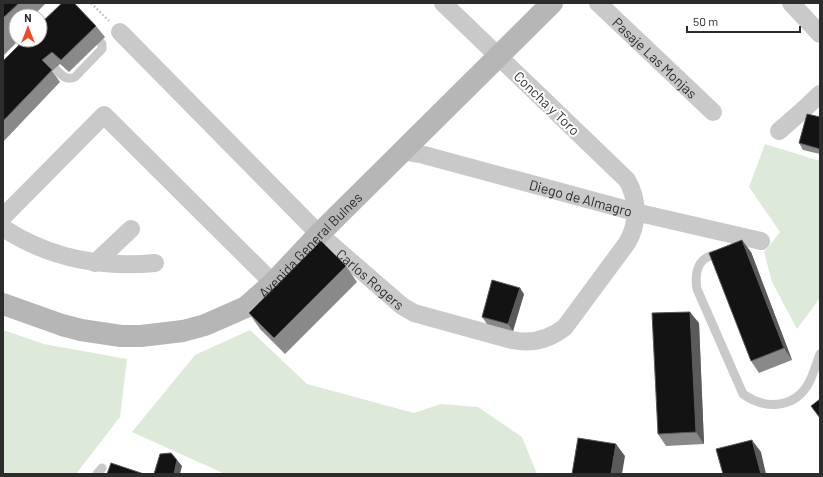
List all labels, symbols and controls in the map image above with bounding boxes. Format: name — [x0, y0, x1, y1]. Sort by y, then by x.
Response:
north arrow — [8, 8, 48, 48]
scale bar — [687, 8, 800, 34]
text: N — [24, 11, 32, 24]
street label: Pasaje Las Monjas — [609, 13, 701, 102]
text: 50 m — [693, 14, 718, 28]
street label: Concha y Toro — [511, 67, 583, 139]
street label: Diego de Almagro — [528, 175, 635, 219]
street label: Avenida General Bulnes — [255, 188, 365, 301]
street label: Carlos Rogers — [333, 245, 408, 313]

